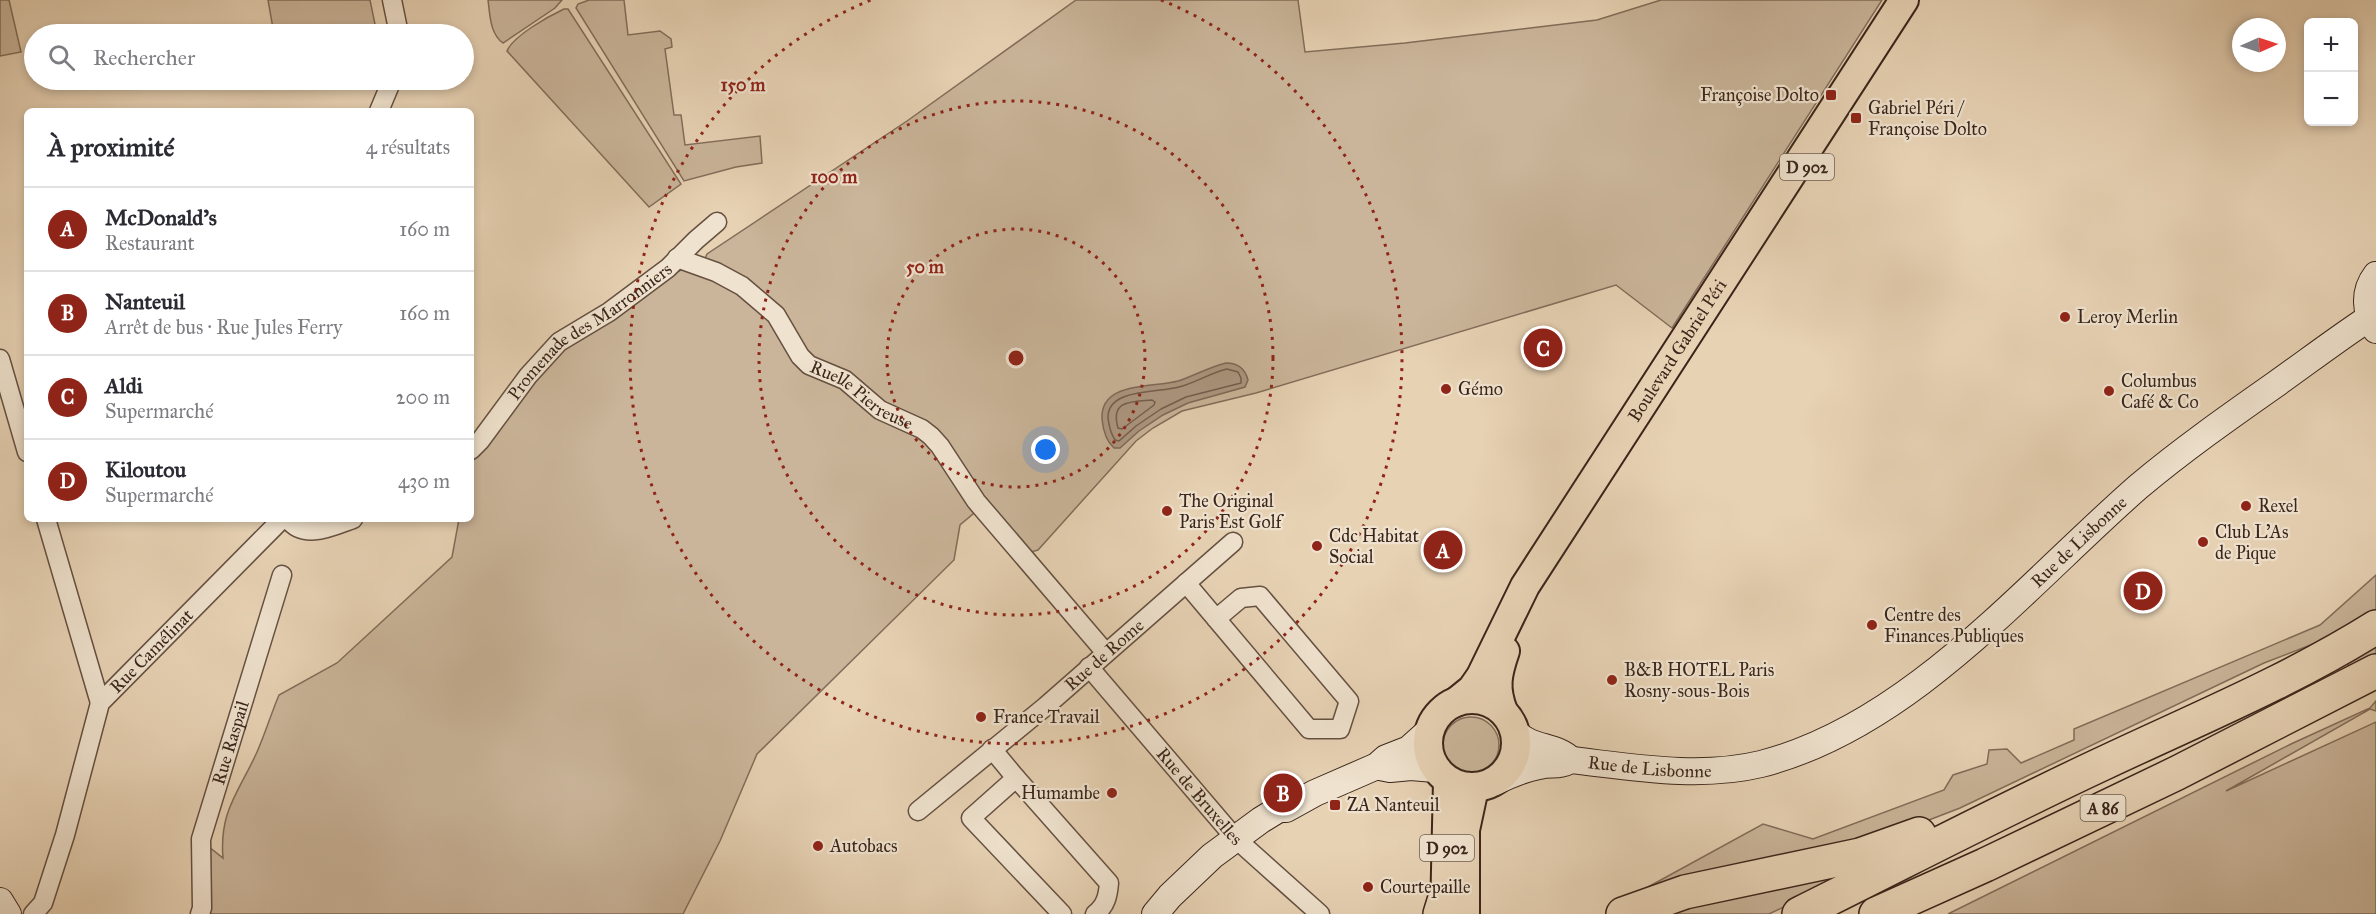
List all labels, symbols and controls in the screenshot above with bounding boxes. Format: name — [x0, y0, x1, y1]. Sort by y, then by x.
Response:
north arrow — [2232, 18, 2286, 72]
map controls — [2304, 18, 2358, 126]
button: + — [2304, 18, 2358, 72]
search box — [24, 24, 474, 90]
icon: search — [45, 41, 78, 74]
text: Rechercher — [93, 44, 195, 71]
button: − — [2304, 72, 2358, 126]
text: 150 m — [721, 74, 766, 96]
place label: Françoise Dolto — [1700, 84, 1819, 106]
marker: Françoise Dolto — [1824, 88, 1838, 102]
place label: Gabriel Péri / Françoise Dolto — [1868, 97, 1987, 140]
marker: Gabriel Péri / Françoise Dolto — [1849, 111, 1863, 125]
text: À proximité — [48, 131, 174, 163]
text: 4 résultats — [366, 135, 450, 159]
road number: D 902 — [1780, 154, 1834, 180]
text: 100 m — [811, 166, 858, 188]
text: McDonald's — [105, 204, 217, 231]
text: A — [61, 217, 74, 241]
text: 160 m — [399, 217, 450, 241]
text: Restaurant — [105, 231, 195, 255]
text: 50 m — [906, 256, 945, 278]
street label: Promenade des Marronniers — [503, 258, 676, 404]
street label: Boulevard Gabriel Péri — [1623, 275, 1731, 426]
text: Nanteuil — [105, 288, 185, 315]
text: B — [61, 301, 74, 325]
text: 160 m — [399, 301, 450, 325]
place label: Leroy Merlin — [2077, 306, 2178, 328]
marker: Leroy Merlin — [2058, 310, 2072, 324]
text: Arrêt de bus · Rue Jules Ferry — [105, 315, 342, 339]
pin: C — [1524, 326, 1562, 370]
centre of rings — [1006, 348, 1026, 368]
street label: Ruelle Pierreuse — [807, 356, 916, 434]
place label: Columbus Café & Co — [2121, 370, 2199, 413]
text: Aldi — [105, 372, 143, 399]
place label: Gémo — [1458, 378, 1503, 400]
marker: Gémo — [1439, 382, 1453, 396]
marker: Columbus Café & Co — [2102, 384, 2116, 398]
text: C — [61, 385, 74, 409]
text: 200 m — [396, 385, 450, 409]
text: Supermarché — [105, 399, 214, 423]
your location — [1031, 435, 1060, 464]
text: Kiloutou — [105, 456, 186, 483]
text: D — [60, 469, 75, 493]
text: 430 m — [398, 469, 450, 493]
text: Supermarché — [105, 483, 214, 507]
place label: The Original Paris Est Golf — [1179, 490, 1285, 533]
street label: Rue de Lisbonne — [2026, 491, 2131, 592]
place label: Rexel — [2258, 495, 2298, 517]
marker: Rexel — [2239, 499, 2253, 513]
marker: The Original Paris Est Golf — [1160, 504, 1174, 518]
place label: Club L'As de Pique — [2215, 521, 2289, 565]
place label: Cdc Habitat Social — [1329, 525, 1419, 568]
pin: A — [1424, 528, 1462, 572]
marker: Club L'As de Pique — [2196, 535, 2210, 549]
marker: Cdc Habitat Social — [1310, 539, 1324, 553]
pin: D — [2124, 568, 2162, 614]
street label: Rue Camélinat — [105, 604, 198, 698]
place label: Centre des Finances Publiques — [1884, 604, 2024, 648]
street label: Rue de Rome — [1060, 614, 1148, 696]
marker: Centre des Finances Publiques — [1865, 618, 1879, 632]
place label: B&B HOTEL Paris Rosny-sous-Bois — [1624, 659, 1774, 702]
marker: B&B HOTEL Paris Rosny-sous-Bois — [1605, 673, 1619, 687]
street label: Rue Raspail — [207, 698, 254, 787]
place label: France Travail — [993, 706, 1100, 728]
marker: France Travail — [974, 710, 988, 724]
street label: Rue de Bruxelles — [1152, 743, 1247, 850]
street label: Rue de Lisbonne — [1587, 751, 1712, 782]
pin: B — [1264, 770, 1302, 816]
place label: Humambe — [1021, 782, 1100, 804]
marker: Humambe — [1105, 786, 1119, 800]
place label: ZA Nanteuil — [1347, 794, 1440, 816]
road number: A 86 — [2080, 795, 2126, 821]
marker: ZA Nanteuil — [1328, 798, 1342, 812]
place label: Autobacs — [829, 835, 898, 857]
road number: D 902 — [1420, 835, 1474, 861]
marker: Autobacs — [811, 839, 825, 853]
place label: Courtepaille — [1380, 876, 1470, 898]
marker: Courtepaille — [1361, 880, 1375, 894]

